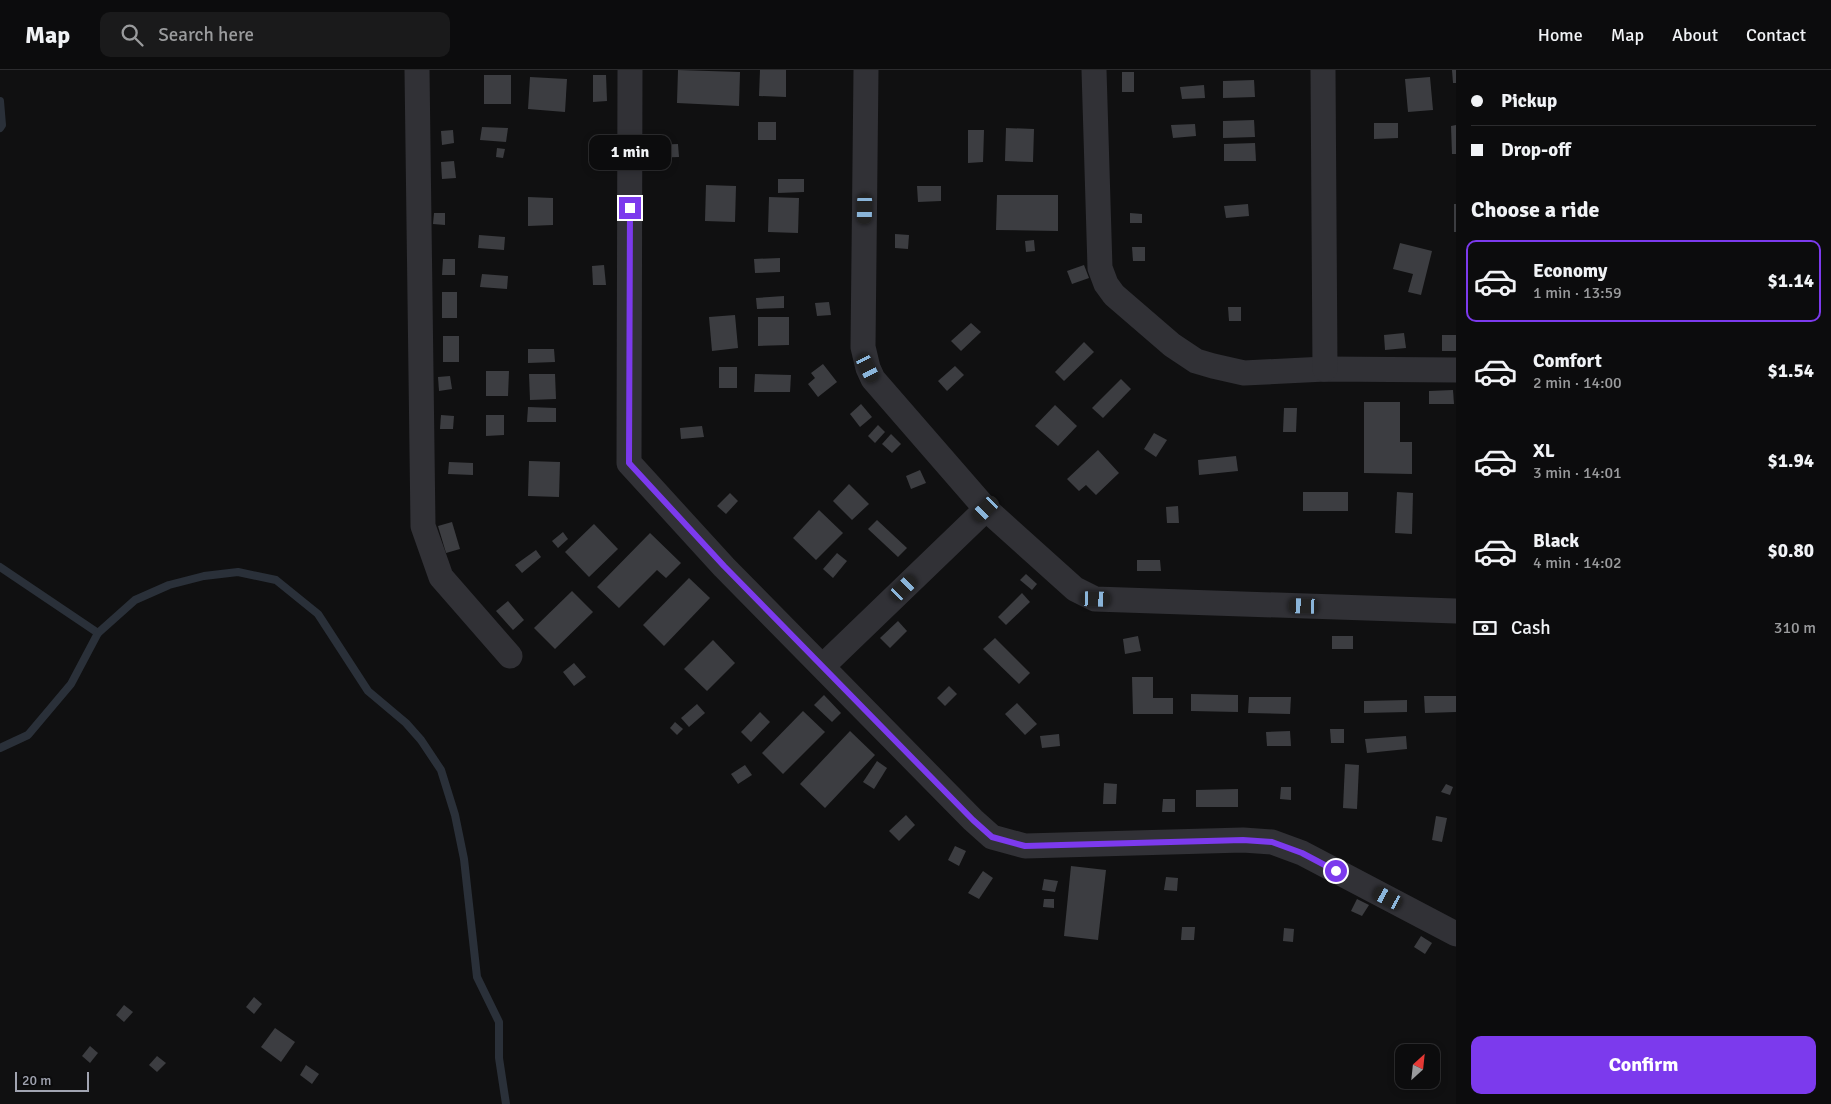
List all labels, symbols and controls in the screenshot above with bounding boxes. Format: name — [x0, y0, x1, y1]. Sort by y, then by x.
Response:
search box — [100, 12, 450, 57]
text: Map — [25, 20, 70, 50]
icon: search — [118, 21, 146, 49]
text: Search here — [158, 23, 254, 47]
text: Home — [1538, 24, 1583, 46]
text: Map — [1611, 24, 1644, 46]
text: About — [1672, 24, 1718, 46]
text: Contact — [1746, 24, 1806, 46]
text: Pickup — [1501, 89, 1557, 113]
callout: 1 min — [589, 136, 671, 170]
text: Drop-off — [1501, 138, 1571, 162]
text: 1 min — [611, 142, 649, 162]
car — [857, 194, 872, 224]
text: Choose a ride — [1471, 196, 1599, 223]
route end — [619, 197, 641, 219]
icon: car — [1473, 259, 1518, 304]
text: Economy — [1533, 259, 1607, 283]
text: $1.14 — [1768, 269, 1814, 293]
text: 1 min · 13:59 — [1533, 283, 1622, 303]
icon: car — [1473, 349, 1518, 394]
text: Comfort — [1533, 349, 1602, 373]
car — [854, 351, 881, 385]
text: $1.54 — [1768, 359, 1814, 383]
text: 2 min · 14:00 — [1533, 373, 1622, 393]
icon: car — [1473, 439, 1518, 484]
text: XL — [1533, 439, 1555, 463]
text: $1.94 — [1768, 449, 1814, 473]
text: 3 min · 14:01 — [1533, 463, 1622, 483]
car — [969, 493, 1002, 525]
icon: car — [1473, 529, 1518, 574]
text: Black — [1533, 529, 1579, 553]
text: $0.80 — [1768, 539, 1814, 563]
text: 4 min · 14:02 — [1533, 553, 1622, 573]
car — [887, 572, 920, 604]
car — [1080, 591, 1111, 607]
car — [1288, 598, 1319, 614]
icon: cash — [1471, 614, 1499, 642]
text: Cash — [1511, 616, 1551, 640]
text: 310 m — [1774, 618, 1816, 638]
route start — [1325, 860, 1347, 882]
car — [1371, 884, 1404, 912]
button: Confirm — [1471, 1036, 1816, 1094]
north arrow — [1395, 1044, 1440, 1089]
map controls — [1395, 1044, 1440, 1089]
scale bar — [15, 1069, 89, 1092]
text: 20 m — [22, 1072, 51, 1089]

